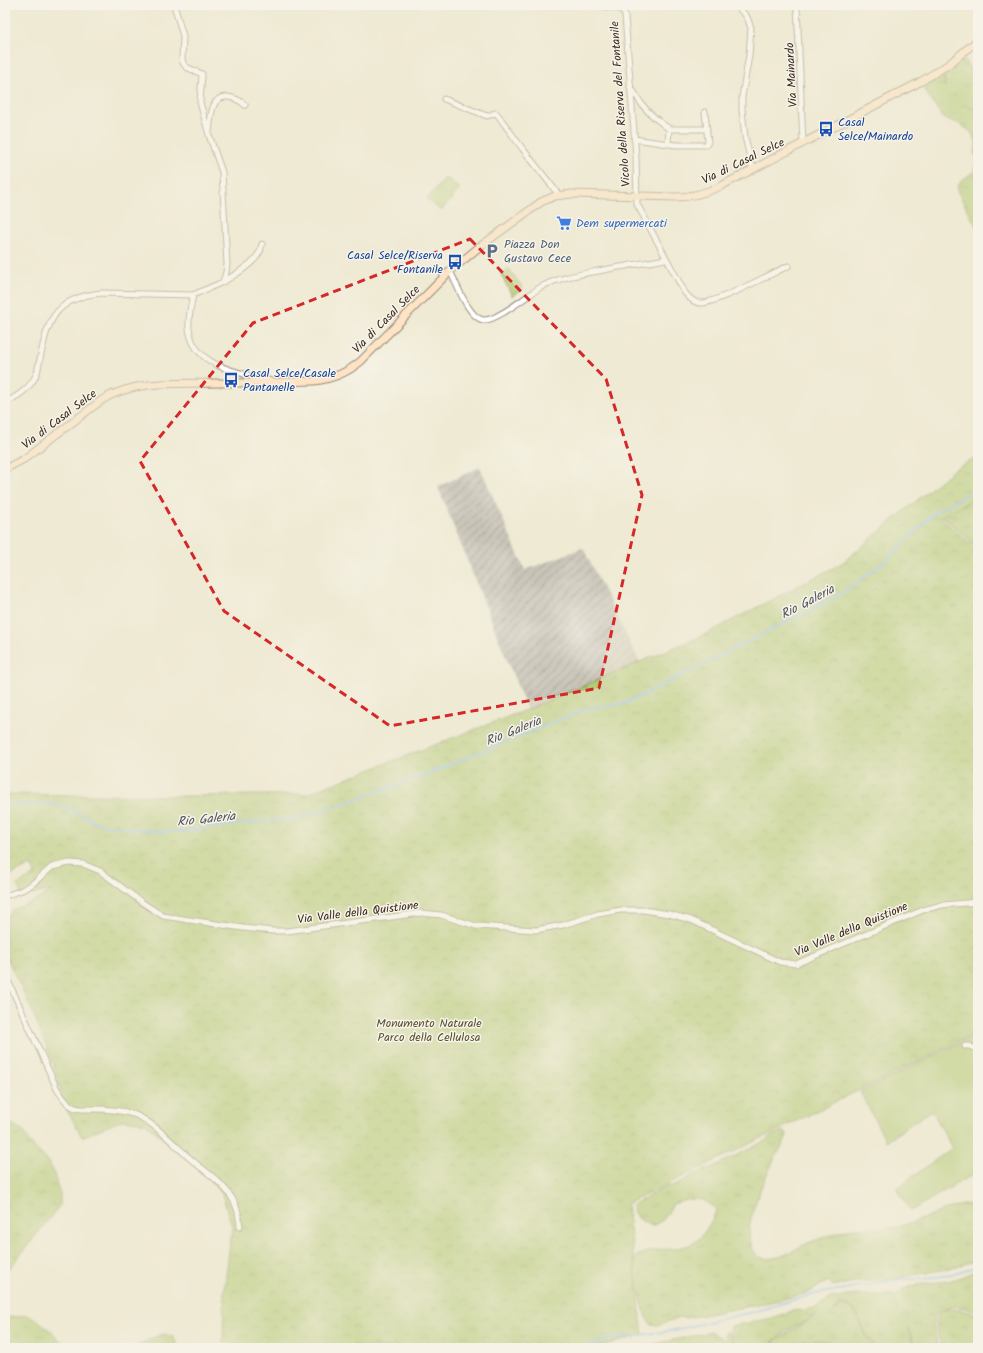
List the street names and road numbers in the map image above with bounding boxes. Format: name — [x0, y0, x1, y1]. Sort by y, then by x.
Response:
street label: Vicolo della Riserva del Fontanile — [605, 20, 636, 187]
street label: Via Mainardo — [780, 42, 803, 108]
street label: Via di Casal Selce — [699, 133, 788, 190]
street label: Via di Casal Selce — [348, 280, 425, 358]
street label: Via di Casal Selce — [18, 384, 101, 454]
street label: Via Valle della Quistione — [297, 896, 420, 929]
street label: Via Valle della Quistione — [791, 897, 911, 962]

